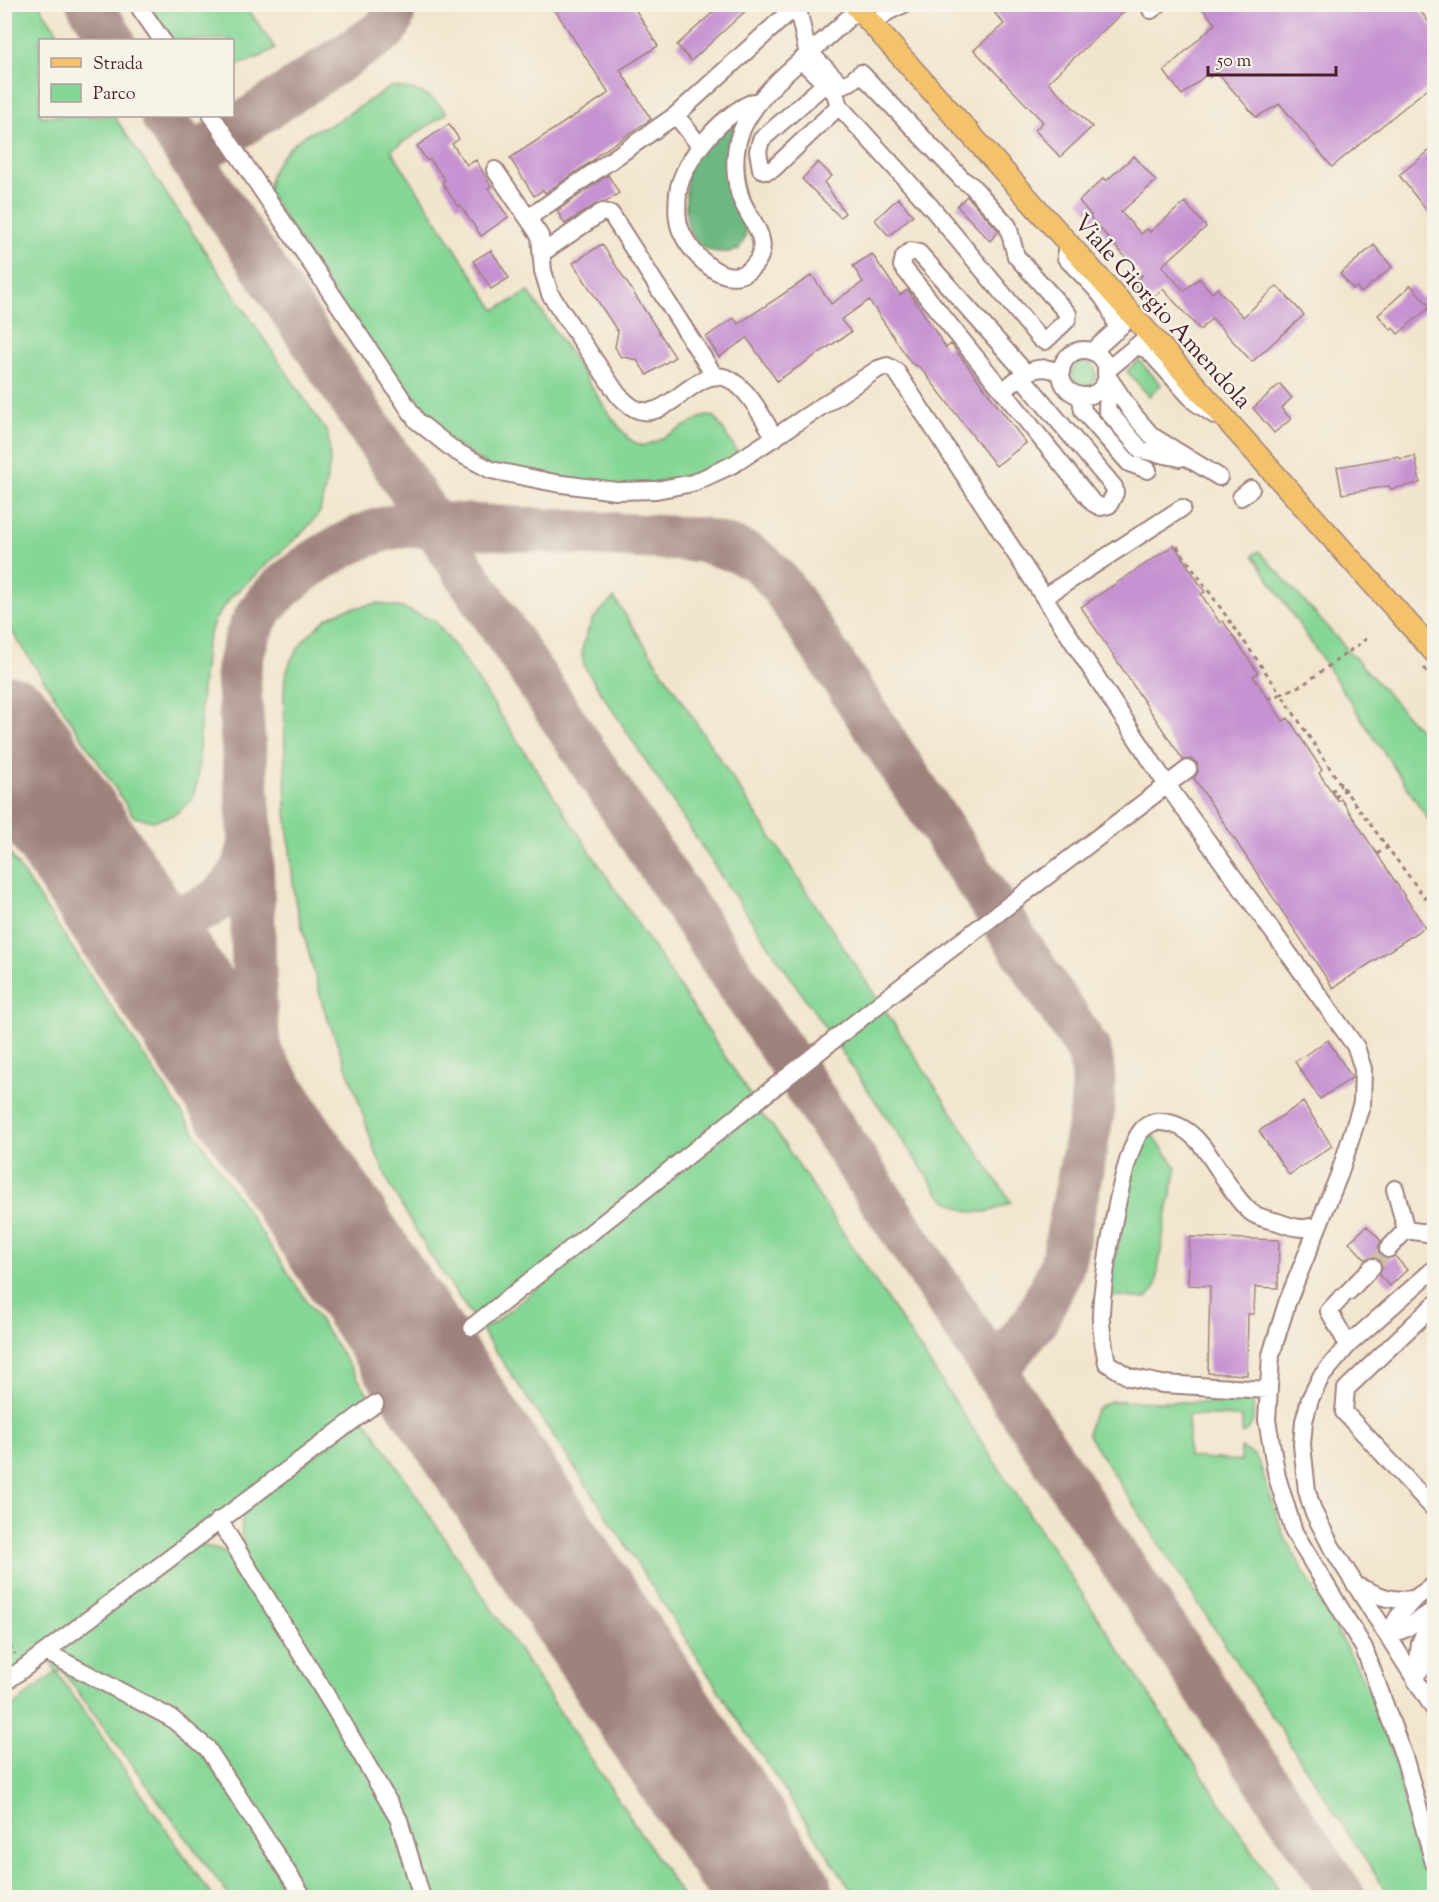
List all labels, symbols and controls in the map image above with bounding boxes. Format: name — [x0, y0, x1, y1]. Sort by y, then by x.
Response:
legend — [39, 39, 234, 117]
scale bar — [1208, 39, 1336, 77]
text: 50 m — [1216, 49, 1252, 75]
text: Strada — [93, 52, 143, 78]
text: Parco — [93, 82, 136, 108]
street label: Viale Giorgio Amendola — [1065, 207, 1258, 417]

